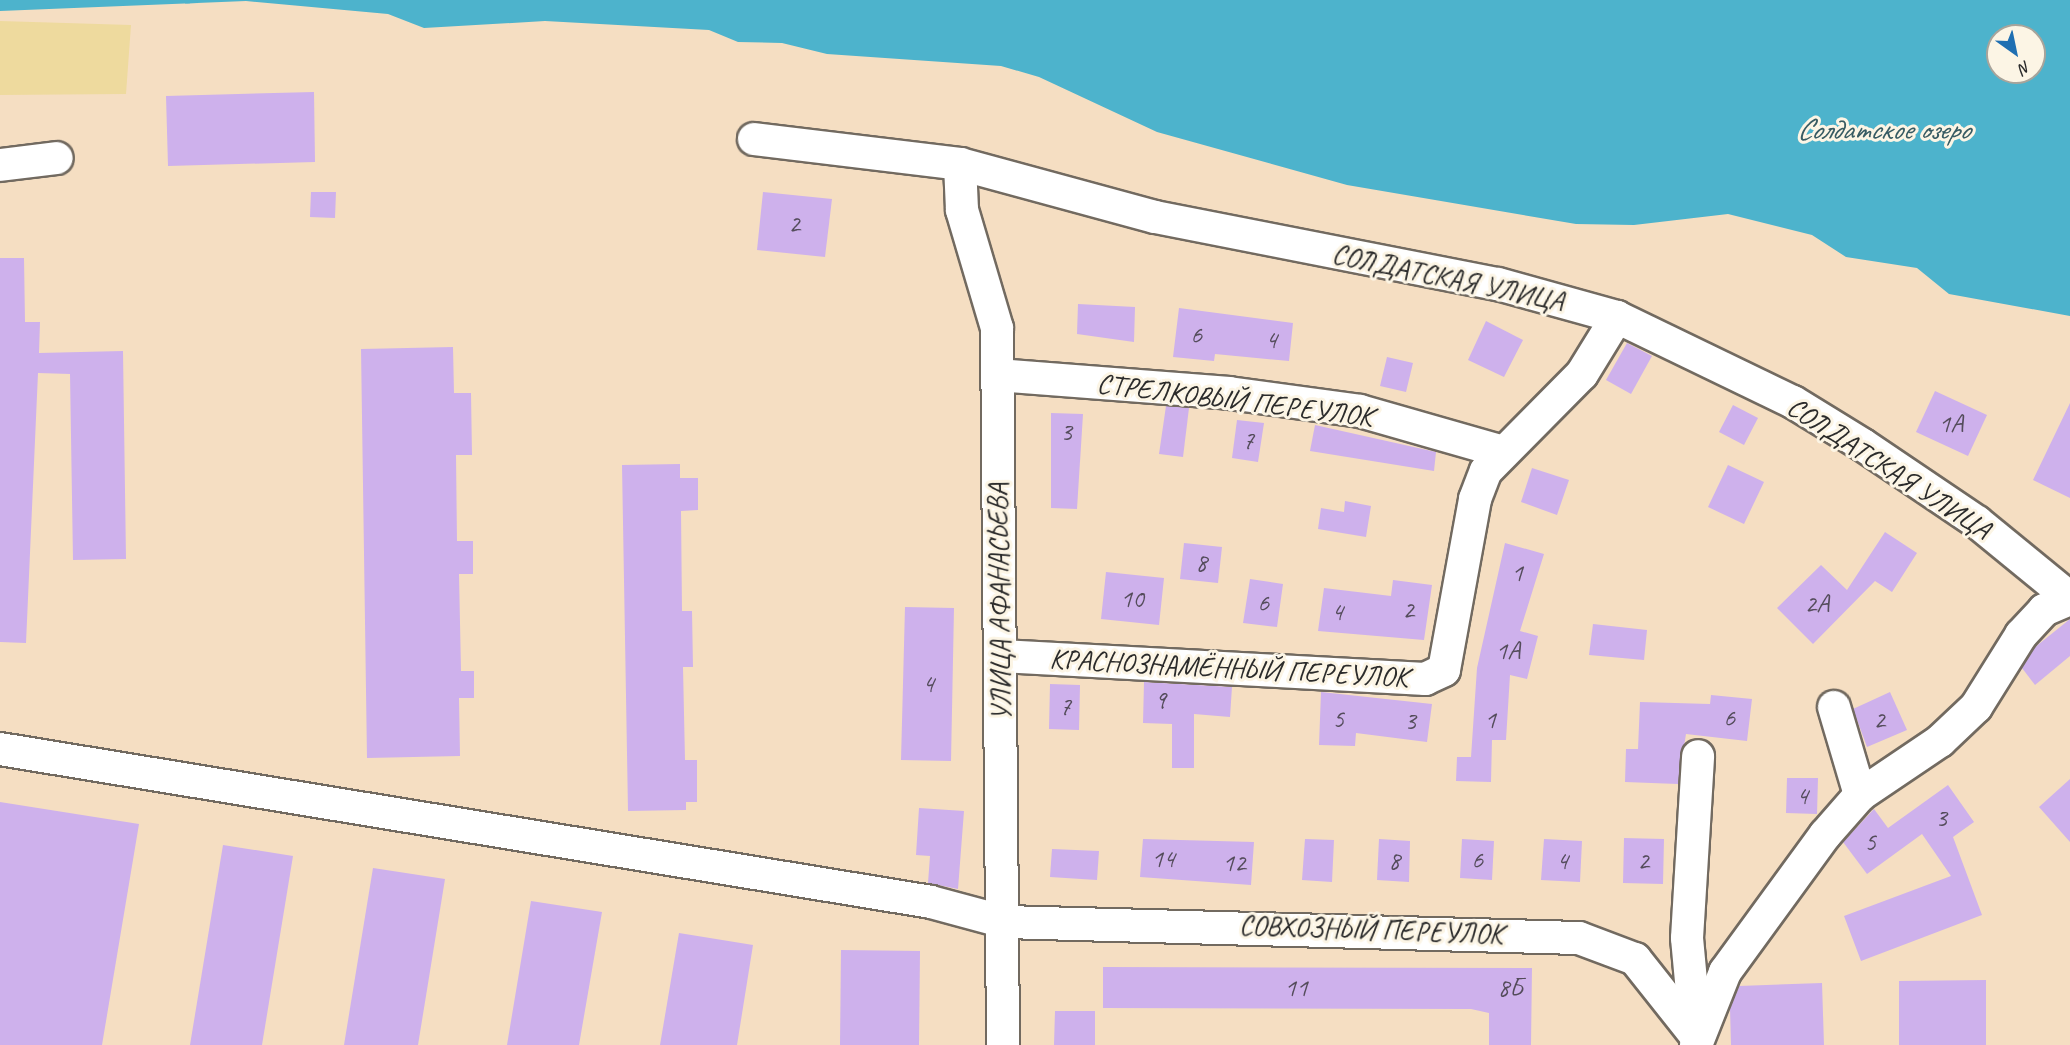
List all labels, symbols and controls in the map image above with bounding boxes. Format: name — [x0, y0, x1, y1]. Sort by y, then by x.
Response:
north arrow — [1986, 24, 2046, 84]
text: N — [2015, 56, 2034, 79]
water label: Солдатское озеро — [1797, 111, 1969, 147]
house number: 2 — [788, 208, 800, 240]
street label: СОЛДАТСКАЯ УЛИЦА — [1330, 237, 1566, 319]
house number: 6 — [1190, 319, 1202, 351]
house number: 4 — [1265, 324, 1277, 356]
street label: СТРЕЛКОВЫЙ ПЕРЕУЛОК — [1095, 366, 1375, 434]
street label: СОЛДАТСКАЯ УЛИЦА — [1781, 390, 1997, 546]
house number: 1А — [1939, 408, 1963, 440]
house number: 3 — [1060, 416, 1072, 448]
house number: 7 — [1242, 425, 1254, 457]
street label: УЛИЦА АФАНАСЬЕВА — [981, 486, 1019, 718]
house number: 8 — [1195, 547, 1207, 579]
house number: 1 — [1511, 557, 1523, 589]
house number: 10 — [1120, 583, 1144, 615]
house number: 6 — [1257, 587, 1269, 619]
house number: 2А — [1805, 588, 1829, 620]
house number: 2 — [1402, 594, 1414, 626]
house number: 4 — [1331, 596, 1343, 628]
house number: 1А — [1496, 635, 1520, 667]
street label: КРАСНОЗНАМЁННЫЙ ПЕРЕУЛОК — [1049, 642, 1409, 694]
house number: 4 — [922, 668, 934, 700]
house number: 9 — [1154, 684, 1166, 716]
house number: 7 — [1059, 691, 1071, 723]
house number: 6 — [1723, 702, 1735, 734]
house number: 5 — [1332, 703, 1344, 735]
house number: 1 — [1484, 704, 1496, 736]
house number: 2 — [1873, 704, 1885, 736]
house number: 3 — [1404, 705, 1416, 737]
house number: 4 — [1796, 780, 1808, 812]
house number: 3 — [1935, 802, 1947, 834]
house number: 5 — [1864, 826, 1876, 858]
house number: 14 — [1151, 843, 1175, 875]
house number: 6 — [1471, 844, 1483, 876]
house number: 8 — [1388, 845, 1400, 877]
house number: 4 — [1556, 845, 1568, 877]
house number: 2 — [1637, 845, 1649, 877]
house number: 12 — [1222, 847, 1246, 879]
street label: СОВХОЗНЫЙ ПЕРЕУЛОК — [1239, 909, 1503, 951]
house number: 11 — [1284, 972, 1308, 1004]
house number: 8Б — [1498, 972, 1522, 1004]

